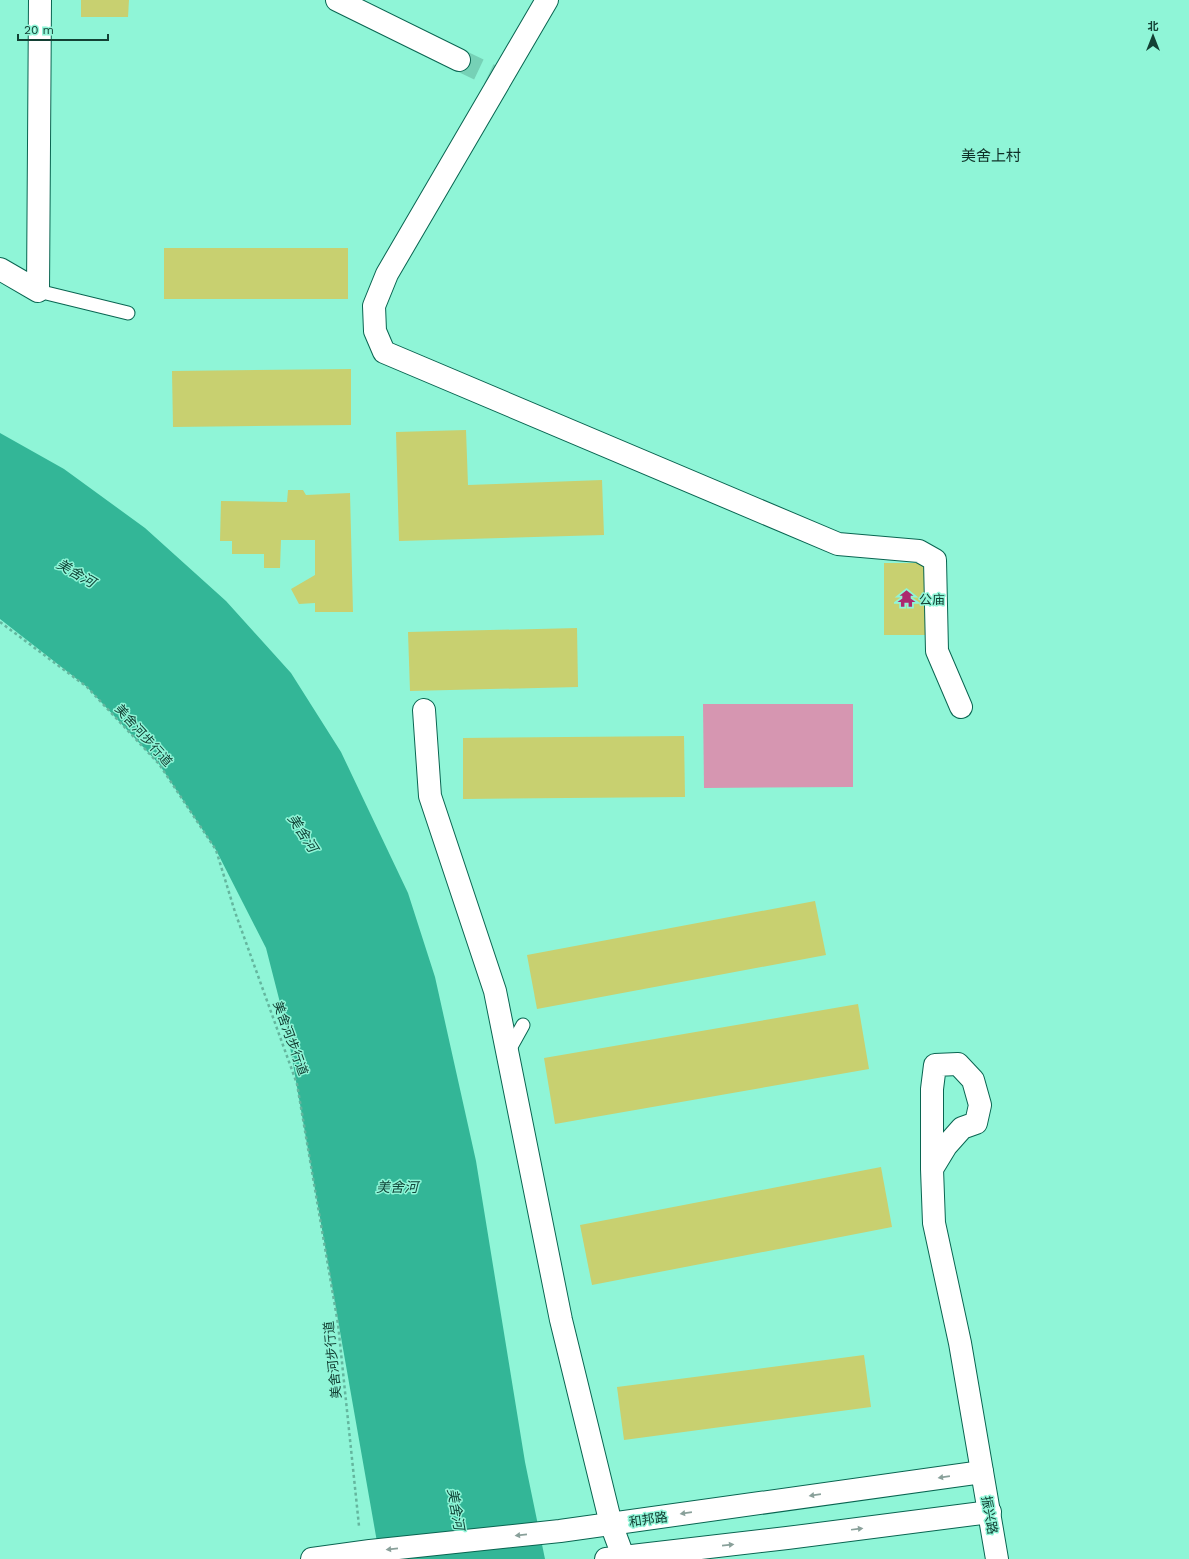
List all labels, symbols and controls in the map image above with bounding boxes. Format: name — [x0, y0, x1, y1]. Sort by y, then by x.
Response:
scale bar — [18, 16, 108, 42]
north arrow — [1133, 16, 1173, 56]
text: 北 — [1148, 20, 1159, 33]
text: 20 m — [24, 23, 54, 37]
district label: 美舍上村 — [961, 147, 1021, 165]
water label: 美舍河 — [54, 556, 101, 592]
temple icon: 公庙 — [896, 589, 916, 609]
place label: 公庙 — [919, 592, 945, 607]
street label: 美舍河步行道 — [112, 701, 175, 769]
water label: 美舍河 — [285, 811, 323, 857]
street label: 美舍河步行道 — [270, 999, 311, 1077]
water label: 美舍河 — [376, 1179, 421, 1195]
street label: 美舍河步行道 — [321, 1320, 344, 1400]
one-way arrow — [938, 1474, 950, 1480]
water label: 美舍河 — [444, 1487, 468, 1534]
one-way arrow — [809, 1492, 821, 1498]
street label: 振兴路 — [979, 1495, 1000, 1536]
street label: 和邦路 — [628, 1509, 668, 1530]
one-way arrow — [680, 1510, 692, 1516]
one-way arrow — [851, 1526, 863, 1532]
one-way arrow — [515, 1532, 527, 1538]
one-way arrow — [722, 1542, 734, 1548]
one-way arrow — [386, 1546, 398, 1552]

